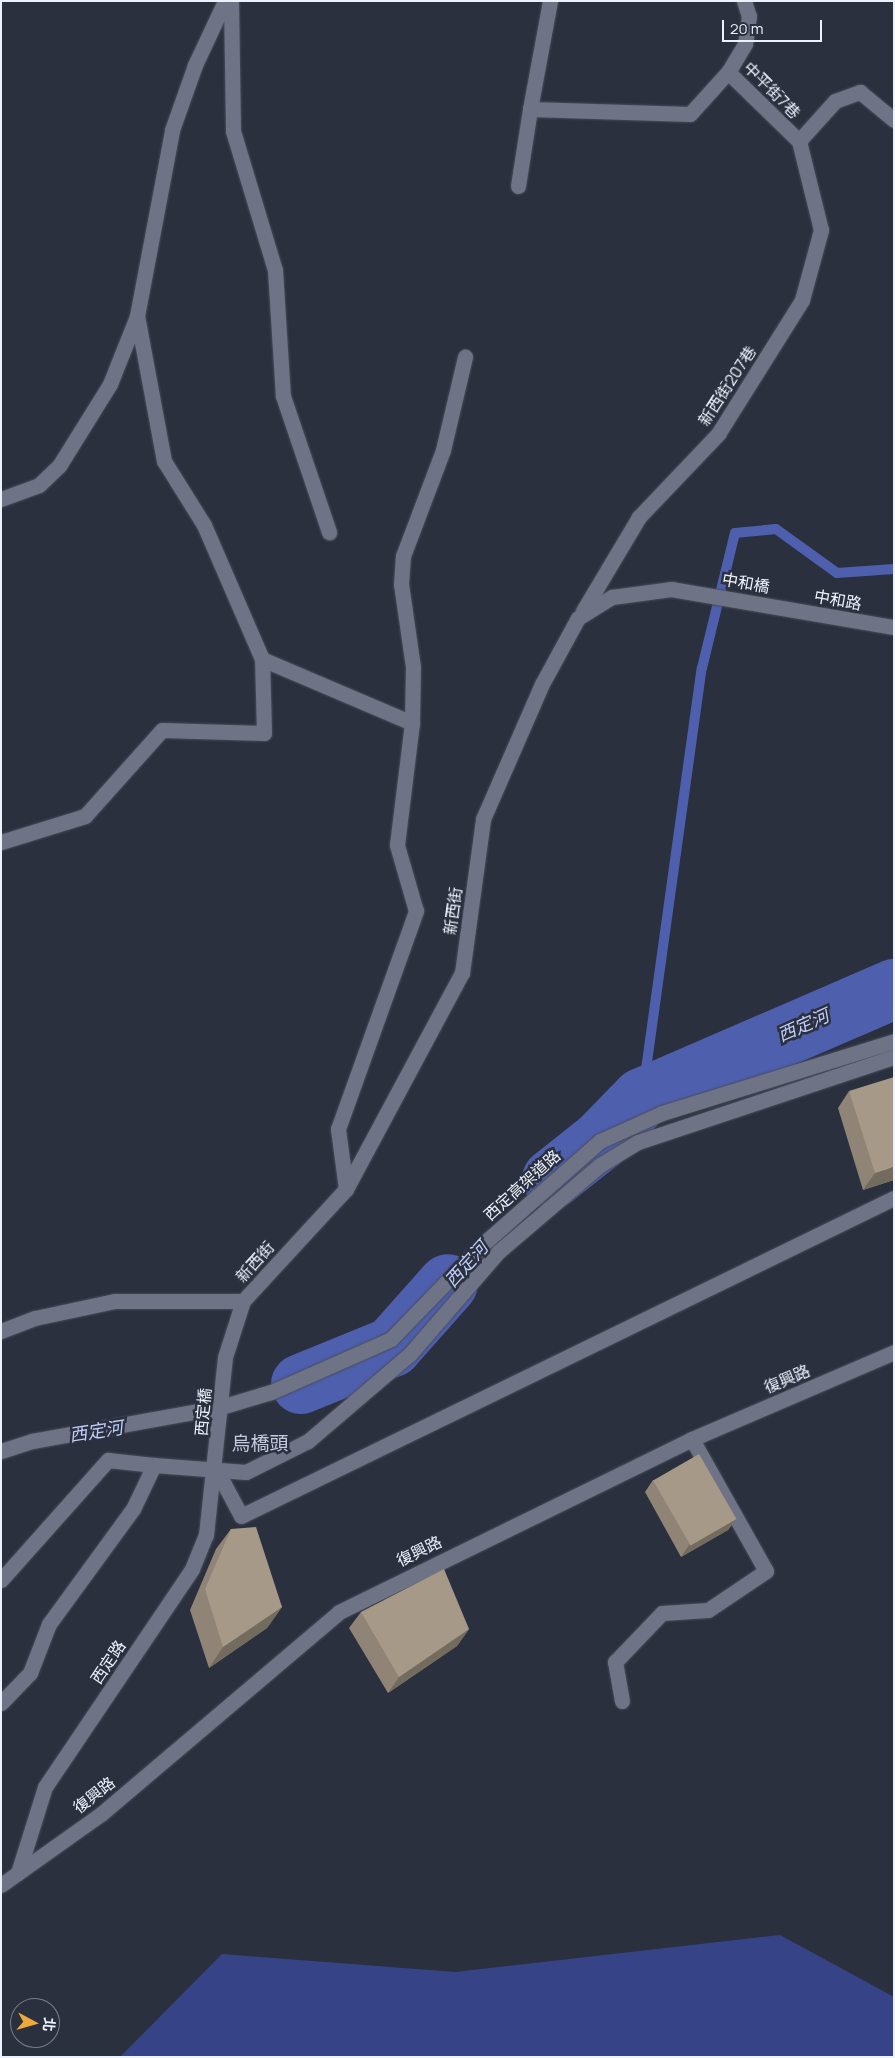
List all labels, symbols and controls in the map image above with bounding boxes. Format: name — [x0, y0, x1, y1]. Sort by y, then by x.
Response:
scale bar — [725, 10, 825, 42]
text: 20 m — [730, 18, 763, 39]
street label: 中平街7巷 — [740, 58, 804, 122]
street label: 新西街207巷 — [694, 343, 760, 429]
street label: 中和橋 — [721, 569, 771, 597]
street label: 中和路 — [813, 586, 863, 614]
street label: 新西街 — [440, 886, 466, 936]
water label: 西定河 — [774, 1004, 832, 1046]
street label: 西定高架道路 — [480, 1146, 564, 1224]
water label: 西定河 — [440, 1237, 492, 1291]
street label: 新西街 — [232, 1238, 278, 1286]
street label: 復興路 — [761, 1361, 813, 1397]
street label: 西定橋 — [191, 1387, 215, 1437]
water label: 西定河 — [68, 1416, 124, 1446]
district label: 烏橋頭 — [232, 1433, 288, 1455]
street label: 復興路 — [393, 1532, 445, 1570]
street label: 西定路 — [87, 1637, 129, 1687]
street label: 復興路 — [69, 1773, 119, 1817]
north arrow — [10, 1998, 60, 2048]
text: 北 — [39, 2017, 60, 2032]

